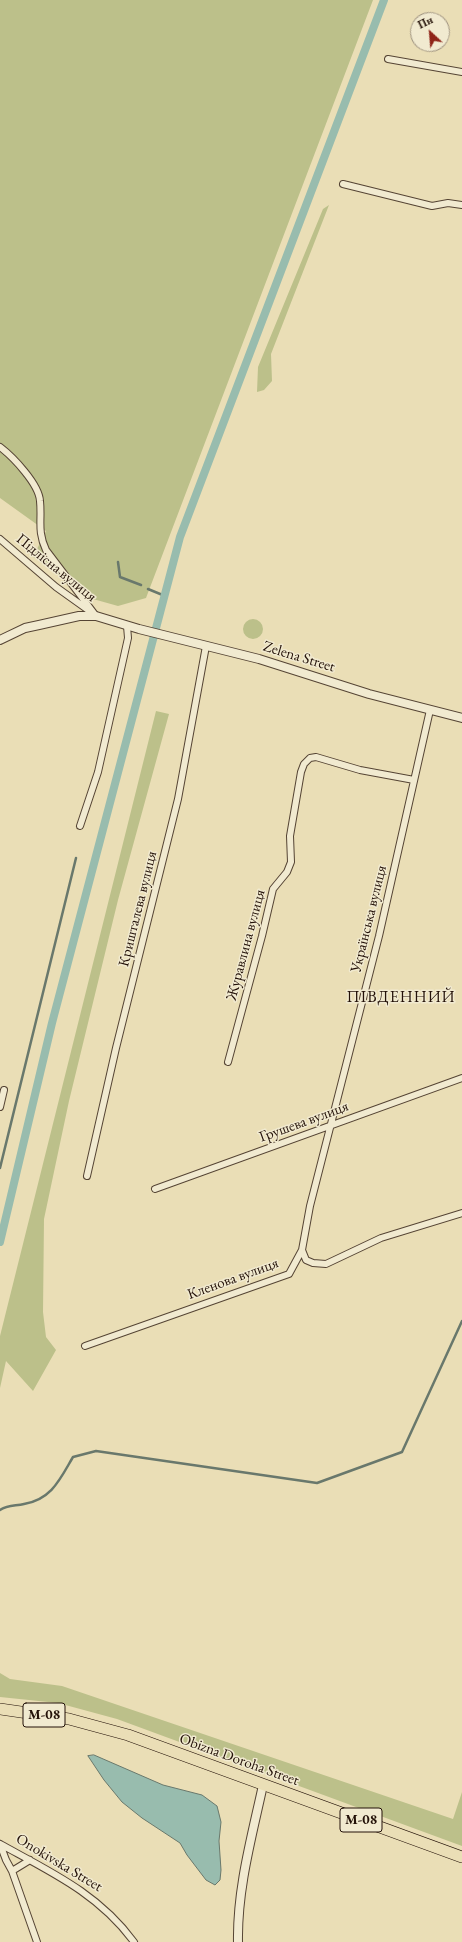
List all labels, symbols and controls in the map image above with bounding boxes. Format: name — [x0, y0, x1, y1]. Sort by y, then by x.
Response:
north arrow — [410, 12, 450, 52]
text: Пн — [415, 13, 435, 32]
street label: Підлісна вулиця — [12, 530, 100, 606]
street label: Zelena Street — [261, 638, 337, 676]
street label: Кришталева вулиця — [115, 849, 161, 969]
street label: Українська вулиця — [347, 864, 391, 974]
street label: Журавлина вулиця — [223, 888, 269, 1002]
district label: ПІВДЕННИЙ — [347, 988, 455, 1008]
street label: Грушева вулиця — [257, 1098, 351, 1146]
street label: Кленова вулиця — [185, 1254, 281, 1304]
road number: М-08 — [23, 1703, 65, 1727]
street label: Obizna Doroha Street — [177, 1730, 301, 1790]
road number: М-08 — [340, 1808, 382, 1832]
street label: Onokivska Street — [13, 1830, 105, 1896]

